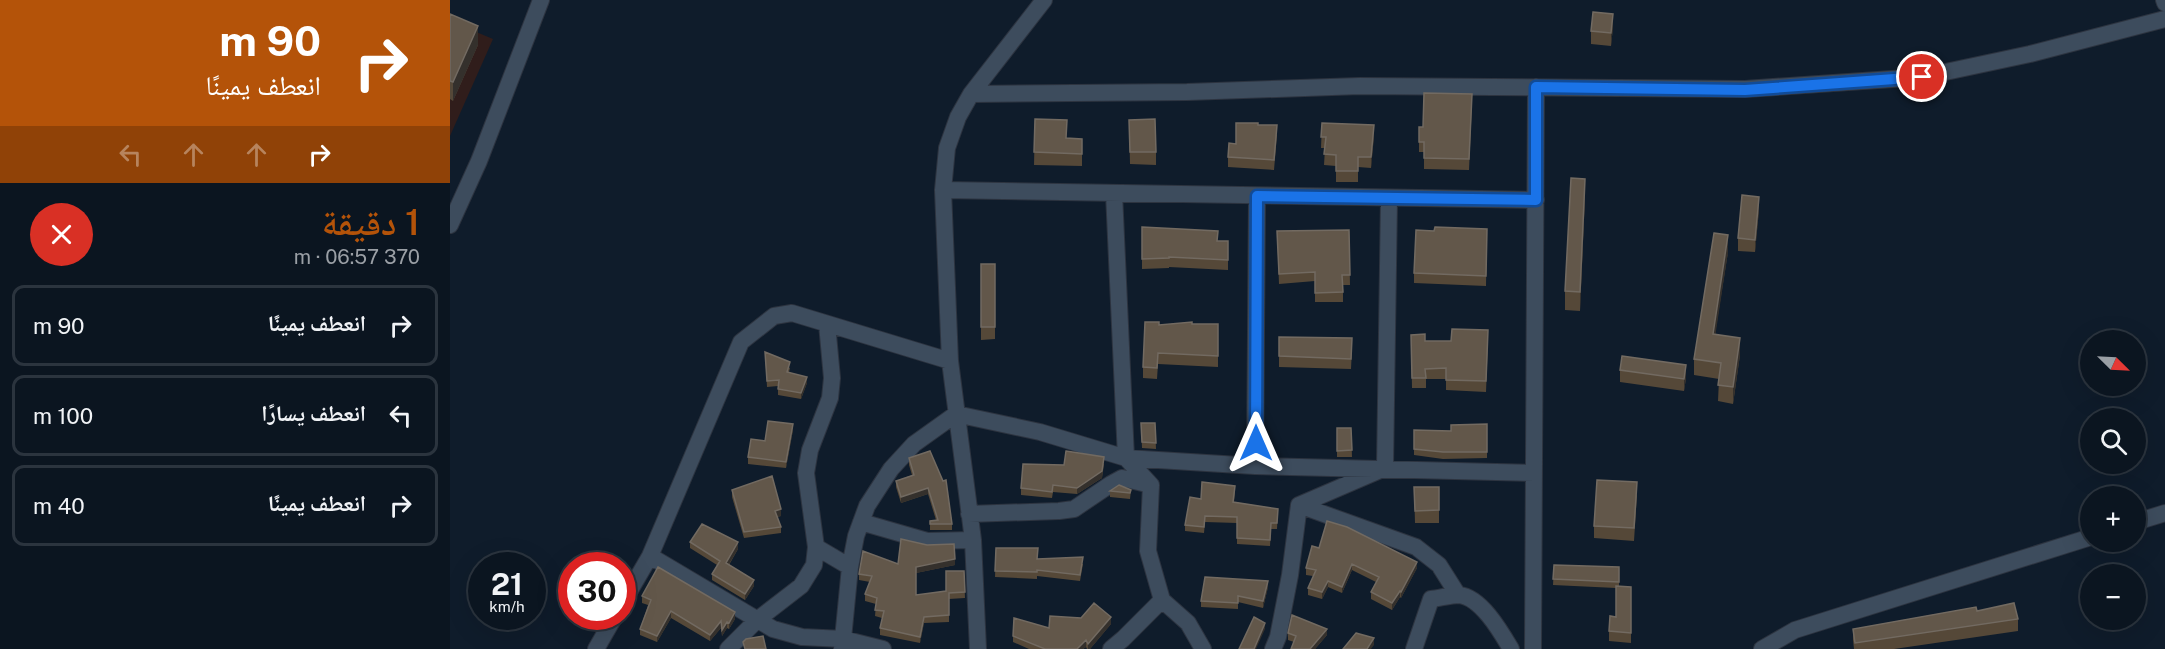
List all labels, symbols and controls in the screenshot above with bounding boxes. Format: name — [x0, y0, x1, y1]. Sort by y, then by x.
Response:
text: 90 m — [219, 16, 321, 65]
icon: right — [342, 24, 420, 102]
pin — [1896, 51, 1947, 102]
icon: arrive — [1905, 60, 1938, 93]
text: انعطف يمينًا — [206, 69, 321, 101]
icon: left — [114, 138, 147, 171]
icon: ahead — [177, 138, 210, 171]
icon: ahead — [240, 138, 273, 171]
icon: right — [303, 138, 336, 171]
text: 1 دقيقة — [322, 201, 420, 243]
button: close — [30, 203, 93, 266]
text: 370 m · 06:57 — [294, 245, 420, 269]
icon: right — [384, 309, 417, 342]
text: انعطف يمينًا — [268, 310, 366, 336]
text: 90 m — [33, 313, 84, 339]
north arrow — [2080, 330, 2146, 396]
map controls — [2080, 330, 2146, 630]
icon: left — [384, 399, 417, 432]
text: انعطف يسارًا — [261, 400, 366, 426]
text: 100 m — [33, 403, 93, 429]
button: search — [2080, 408, 2146, 474]
position arrow — [1224, 411, 1288, 475]
button: + — [2080, 486, 2146, 552]
icon: right — [384, 489, 417, 522]
text: انعطف يمينًا — [268, 490, 366, 516]
text: 40 m — [33, 493, 85, 519]
speed limit sign: 30 — [558, 552, 636, 630]
button: − — [2080, 564, 2146, 630]
text: 21 — [491, 566, 523, 602]
text: km/h — [489, 598, 525, 615]

